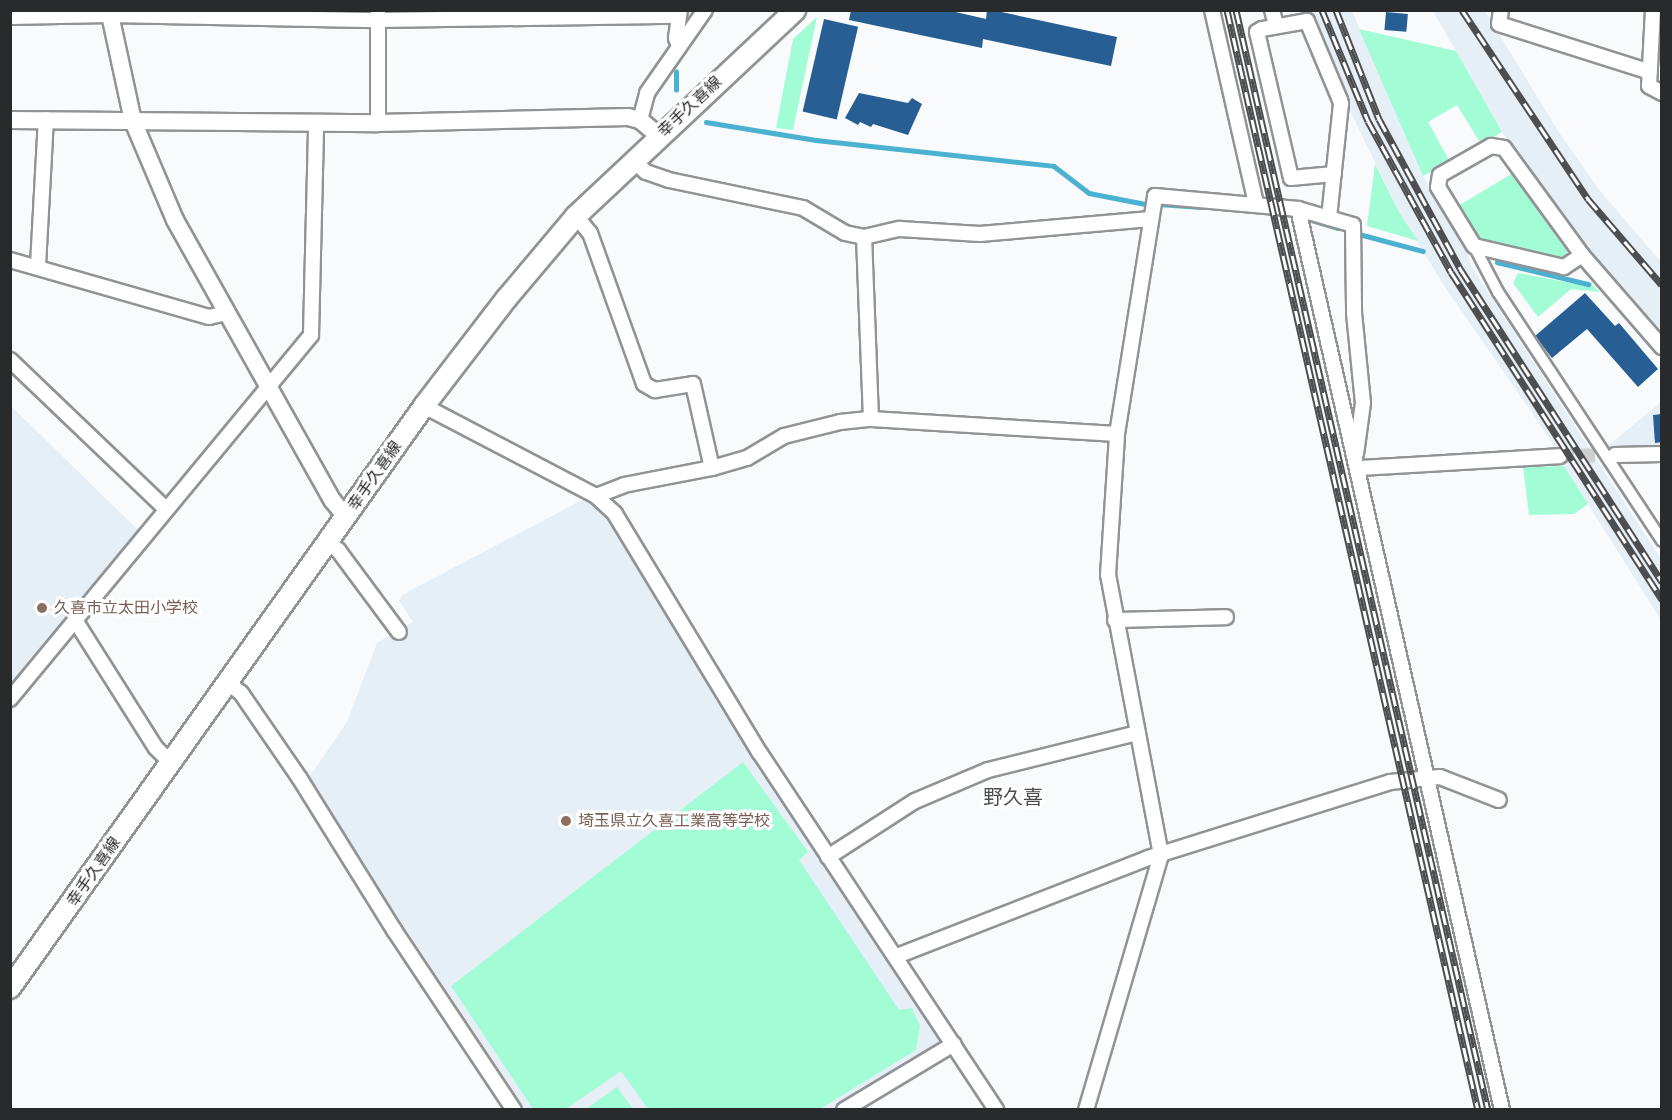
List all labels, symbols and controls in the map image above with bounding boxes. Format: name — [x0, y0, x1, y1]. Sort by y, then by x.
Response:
street label: 幸手久喜線 — [654, 73, 726, 141]
street label: 幸手久喜線 — [344, 438, 406, 514]
place label: 久喜市立太田小学校 — [54, 598, 198, 618]
marker: 久喜市立太田小学校 — [35, 601, 49, 615]
district label: 野久喜 — [983, 786, 1043, 810]
place label: 埼玉県立久喜工業高等学校 — [578, 811, 770, 831]
marker: 埼玉県立久喜工業高等学校 — [559, 814, 573, 828]
street label: 幸手久喜線 — [63, 834, 125, 910]

